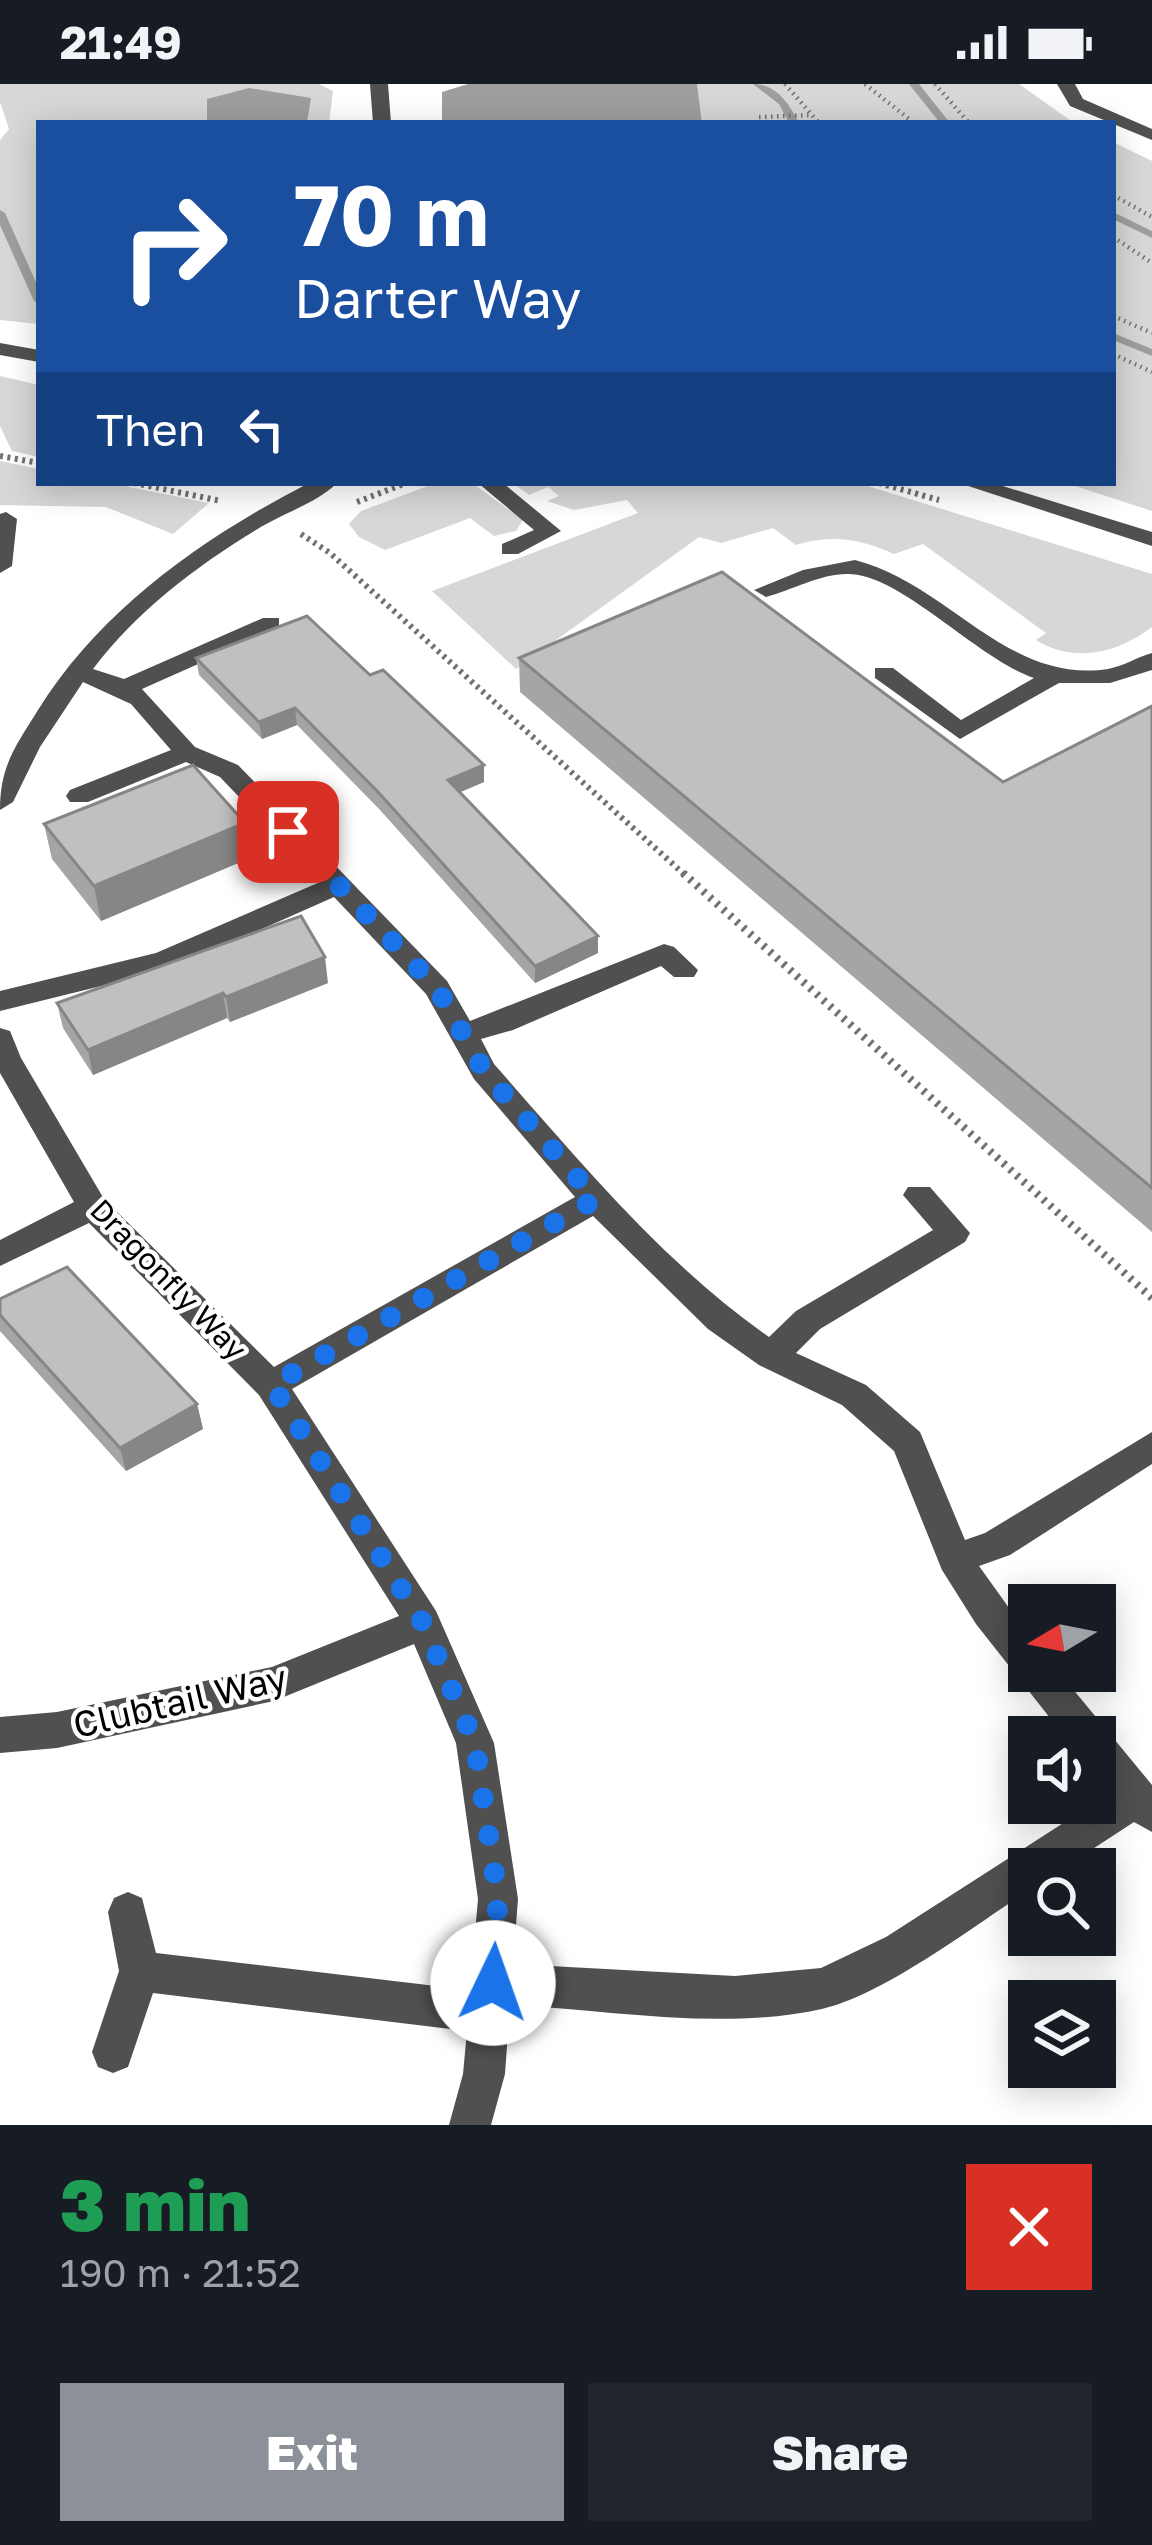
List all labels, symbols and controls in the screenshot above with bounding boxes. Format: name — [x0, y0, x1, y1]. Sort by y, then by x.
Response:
text: 21:49 — [60, 15, 182, 69]
text: 70 m — [294, 164, 489, 264]
icon: right — [96, 168, 252, 324]
text: Darter Way — [294, 265, 581, 330]
icon: left — [229, 396, 295, 462]
text: Then — [96, 402, 205, 456]
pin — [237, 781, 339, 883]
icon: arrive — [255, 799, 321, 865]
street label: Dragonfly Way — [83, 1192, 254, 1367]
north arrow — [1008, 1584, 1116, 1692]
map controls — [1008, 1584, 1116, 2088]
street label: Clubtail Way — [69, 1655, 291, 1746]
button: sound — [1008, 1716, 1116, 1824]
button: search — [1008, 1848, 1116, 1956]
position arrow — [430, 1920, 556, 2046]
button: layers — [1008, 1980, 1116, 2088]
text: 3 min — [60, 2160, 250, 2247]
button: close — [966, 2164, 1092, 2290]
text: 190 m · 21:52 — [60, 2249, 301, 2296]
button: Exit — [60, 2383, 564, 2521]
button: Share — [588, 2383, 1092, 2521]

